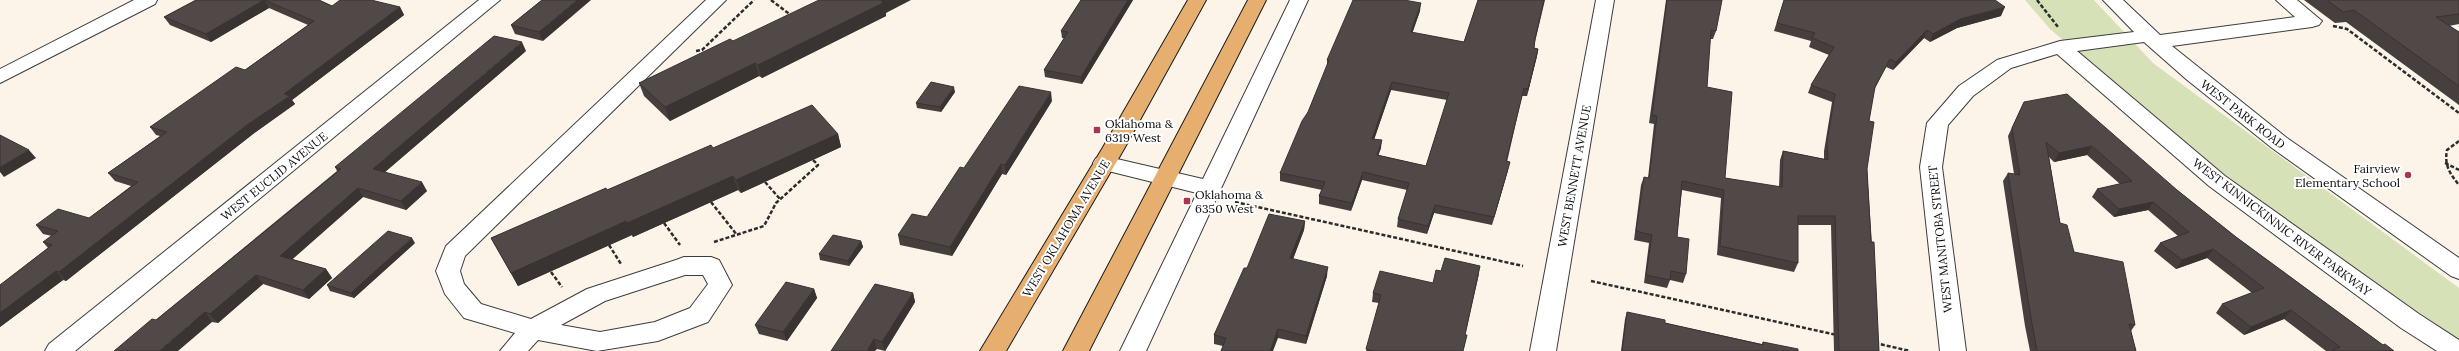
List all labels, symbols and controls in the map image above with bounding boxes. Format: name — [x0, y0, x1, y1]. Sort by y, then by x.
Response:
street label: WEST PARK ROAD — [2198, 76, 2289, 152]
street label: WEST BENNETT AVENUE — [1554, 104, 1594, 248]
place label: Oklahoma & 6319 West — [1105, 116, 1174, 145]
marker: Oklahoma & 6319 West — [1092, 125, 1102, 135]
street label: WEST EUCLID AVENUE — [218, 128, 330, 224]
street label: WEST KINNICKINNIC RIVER PARKWAY — [2190, 155, 2375, 299]
street label: WEST OKLAHOMA AVENUE — [1019, 157, 1113, 299]
place label: Fairview Elementary School — [2295, 161, 2400, 190]
street label: WEST MANITOBA STREET — [1925, 164, 1955, 314]
marker: Fairview Elementary School — [2403, 170, 2413, 180]
place label: Oklahoma & 6350 West — [1195, 187, 1264, 216]
marker: Oklahoma & 6350 West — [1182, 196, 1192, 206]

